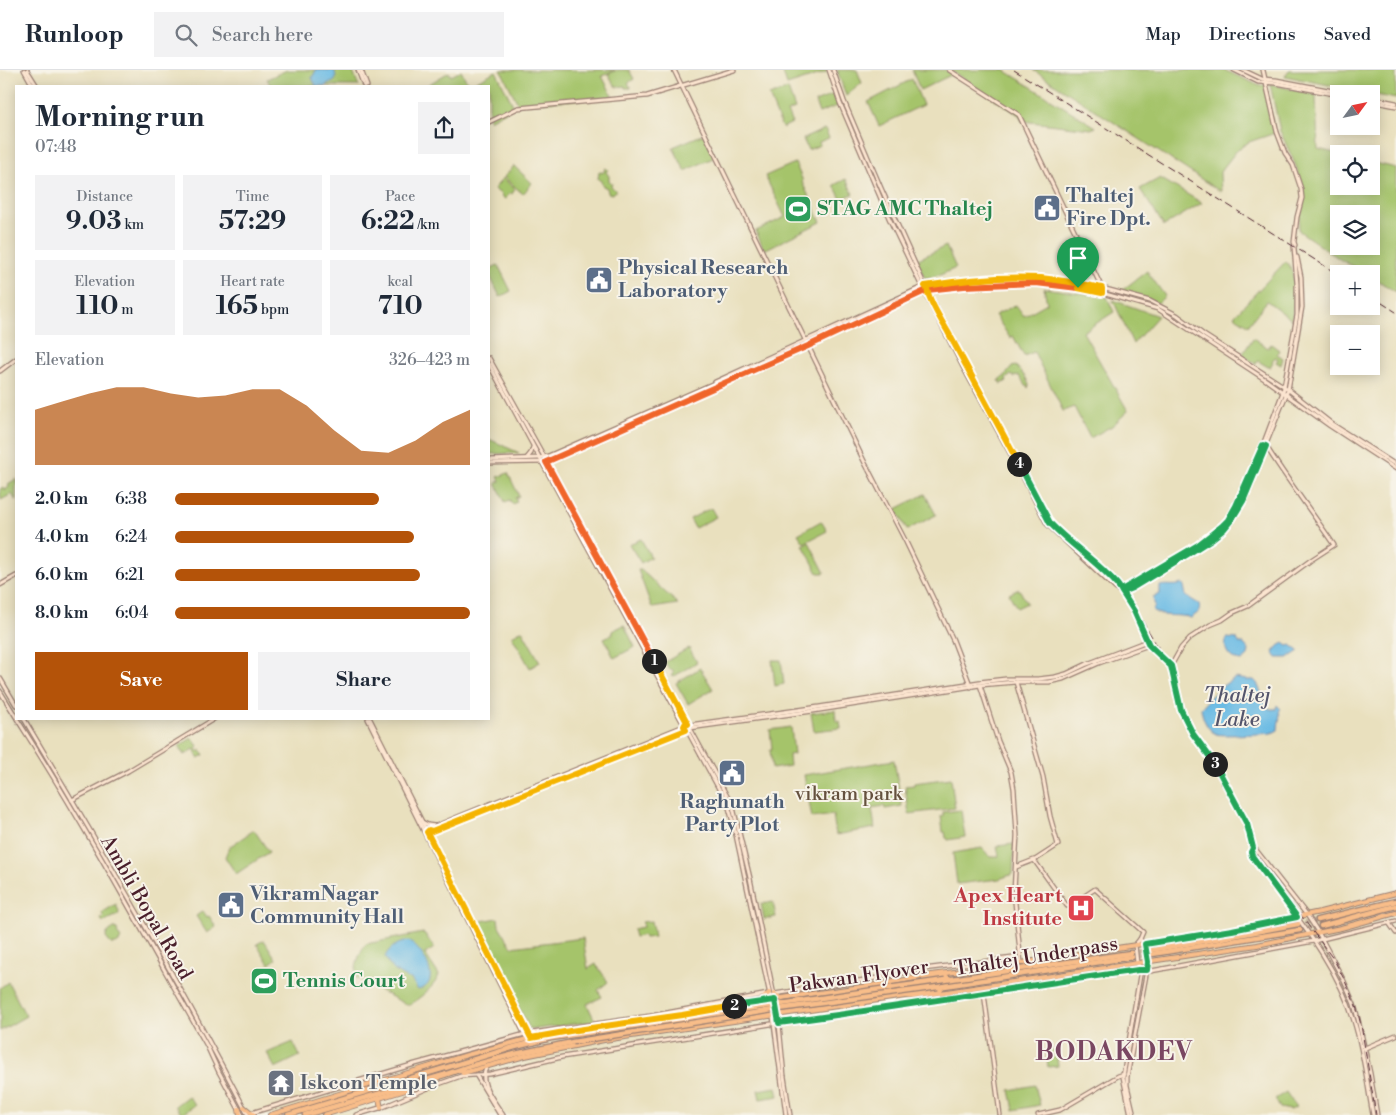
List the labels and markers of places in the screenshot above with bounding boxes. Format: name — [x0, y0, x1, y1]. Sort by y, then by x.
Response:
place label: Thaltej Fire Dpt. — [1066, 184, 1151, 232]
public building icon: Thaltej Fire Dpt. — [1032, 193, 1062, 223]
sports icon: STAG AMC Thaltej — [783, 194, 813, 224]
place label: STAG AMC Thaltej — [817, 197, 993, 222]
pin — [1057, 237, 1099, 288]
place label: Physical Research Laboratory — [618, 256, 789, 304]
public building icon: Physical Research Laboratory — [584, 265, 614, 295]
pin: 4 — [1006, 452, 1032, 476]
pin: 1 — [642, 648, 666, 674]
pin: 3 — [1202, 752, 1228, 776]
public building icon: Raghunath Party Plot — [717, 758, 747, 788]
place label: Raghunath Party Plot — [679, 790, 785, 838]
place label: VikramNagar Community Hall — [249, 882, 405, 930]
place label: Apex Heart Institute — [953, 884, 1063, 932]
public building icon: VikramNagar Community Hall — [216, 890, 246, 920]
hospital icon: Apex Heart Institute — [1066, 893, 1096, 923]
sports icon: Tennis Court — [249, 966, 279, 996]
place label: Tennis Court — [283, 969, 406, 994]
pin: 2 — [722, 994, 746, 1018]
temple icon: Iskcon Temple — [266, 1068, 296, 1098]
place label: Iskcon Temple — [300, 1071, 437, 1096]

